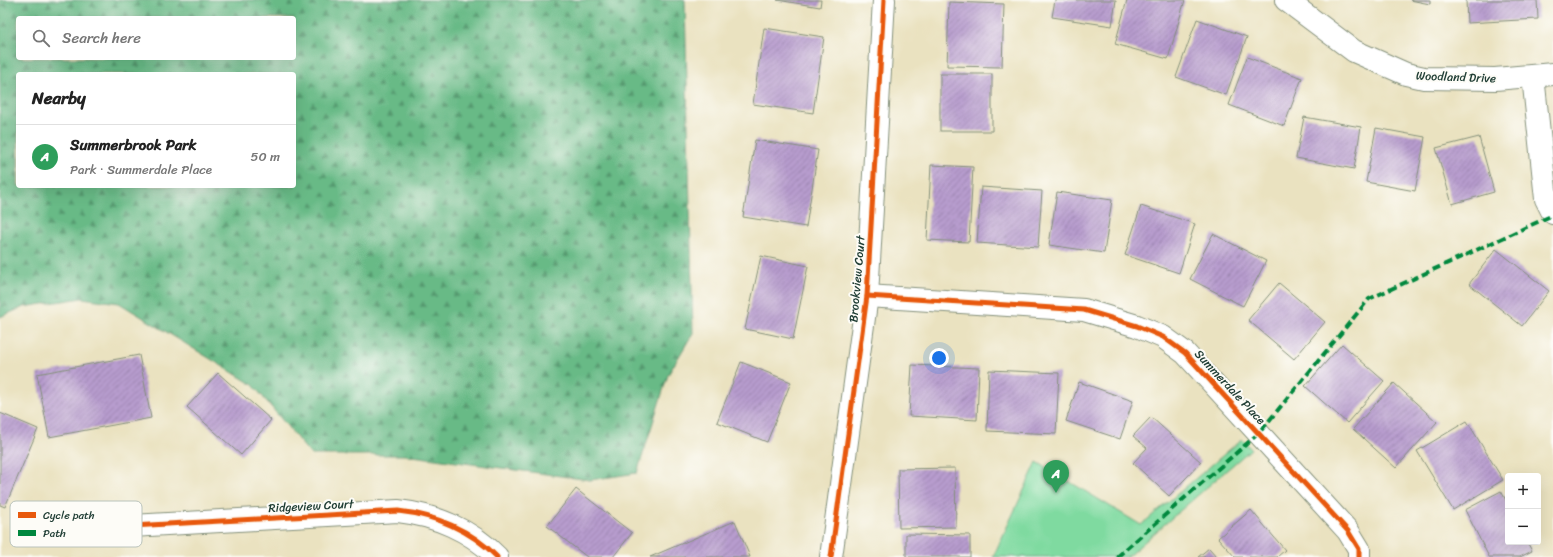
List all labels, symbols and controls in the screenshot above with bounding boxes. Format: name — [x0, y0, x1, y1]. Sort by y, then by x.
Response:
search box — [16, 16, 296, 60]
text: Search here — [62, 25, 141, 51]
icon: search — [30, 27, 52, 49]
street label: Woodland Drive — [1415, 65, 1497, 89]
text: Nearby — [32, 83, 86, 113]
text: Summerbrook Park — [70, 132, 196, 158]
text: A — [41, 145, 49, 168]
text: 50 m — [250, 145, 280, 168]
text: Park · Summerdale Place — [70, 158, 212, 181]
street label: Brookview Court — [842, 233, 872, 323]
street label: Summerdale Place — [1189, 344, 1271, 430]
your location — [929, 348, 949, 368]
pin: A — [1043, 460, 1069, 493]
map controls — [1505, 473, 1541, 545]
button: + — [1505, 473, 1541, 509]
street label: Ridgeview Court — [268, 493, 355, 519]
legend — [10, 501, 142, 547]
text: Cycle path — [43, 506, 95, 525]
button: − — [1505, 509, 1541, 545]
text: Path — [43, 524, 66, 543]

